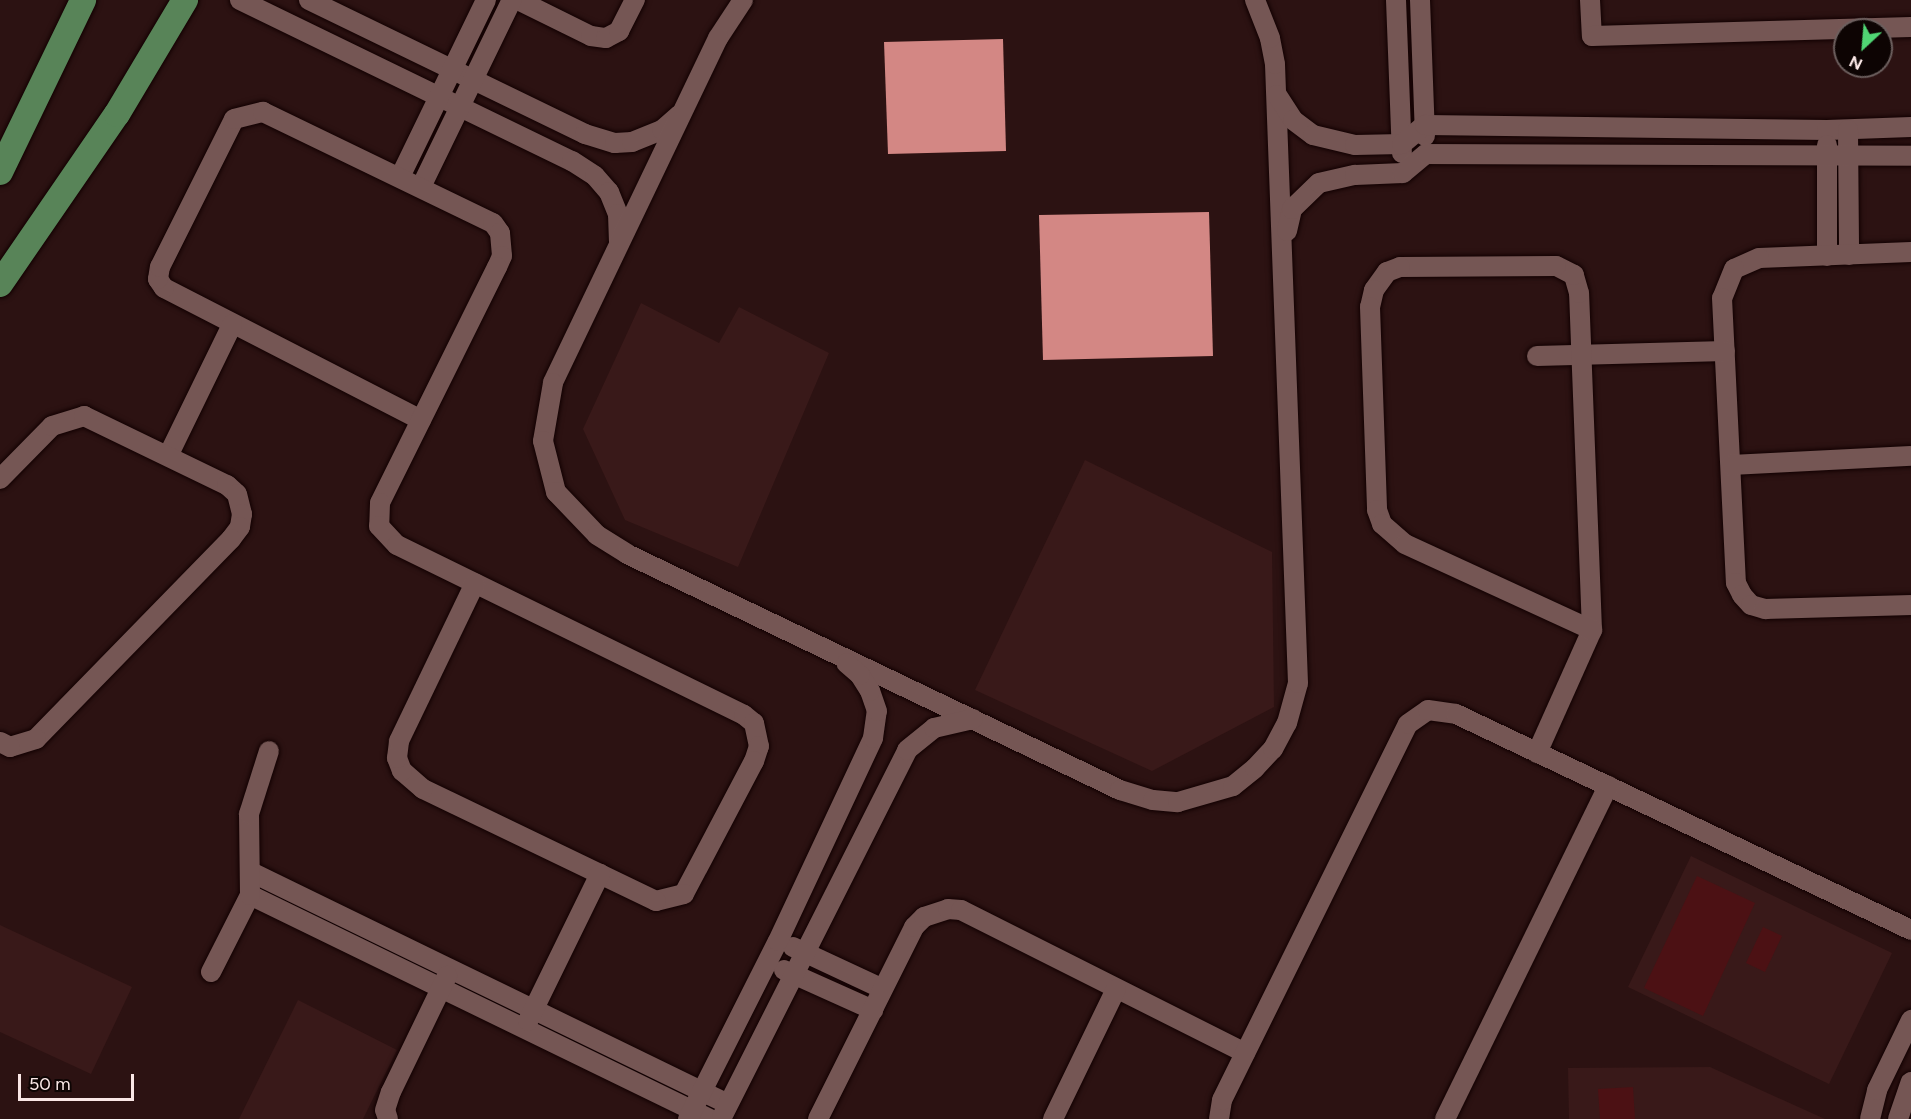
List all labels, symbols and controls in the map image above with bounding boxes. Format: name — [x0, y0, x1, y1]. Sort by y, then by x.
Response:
north arrow — [1833, 18, 1893, 78]
text: N — [1846, 52, 1865, 74]
scale bar — [21, 1062, 136, 1100]
text: 50 m — [29, 1073, 71, 1095]

